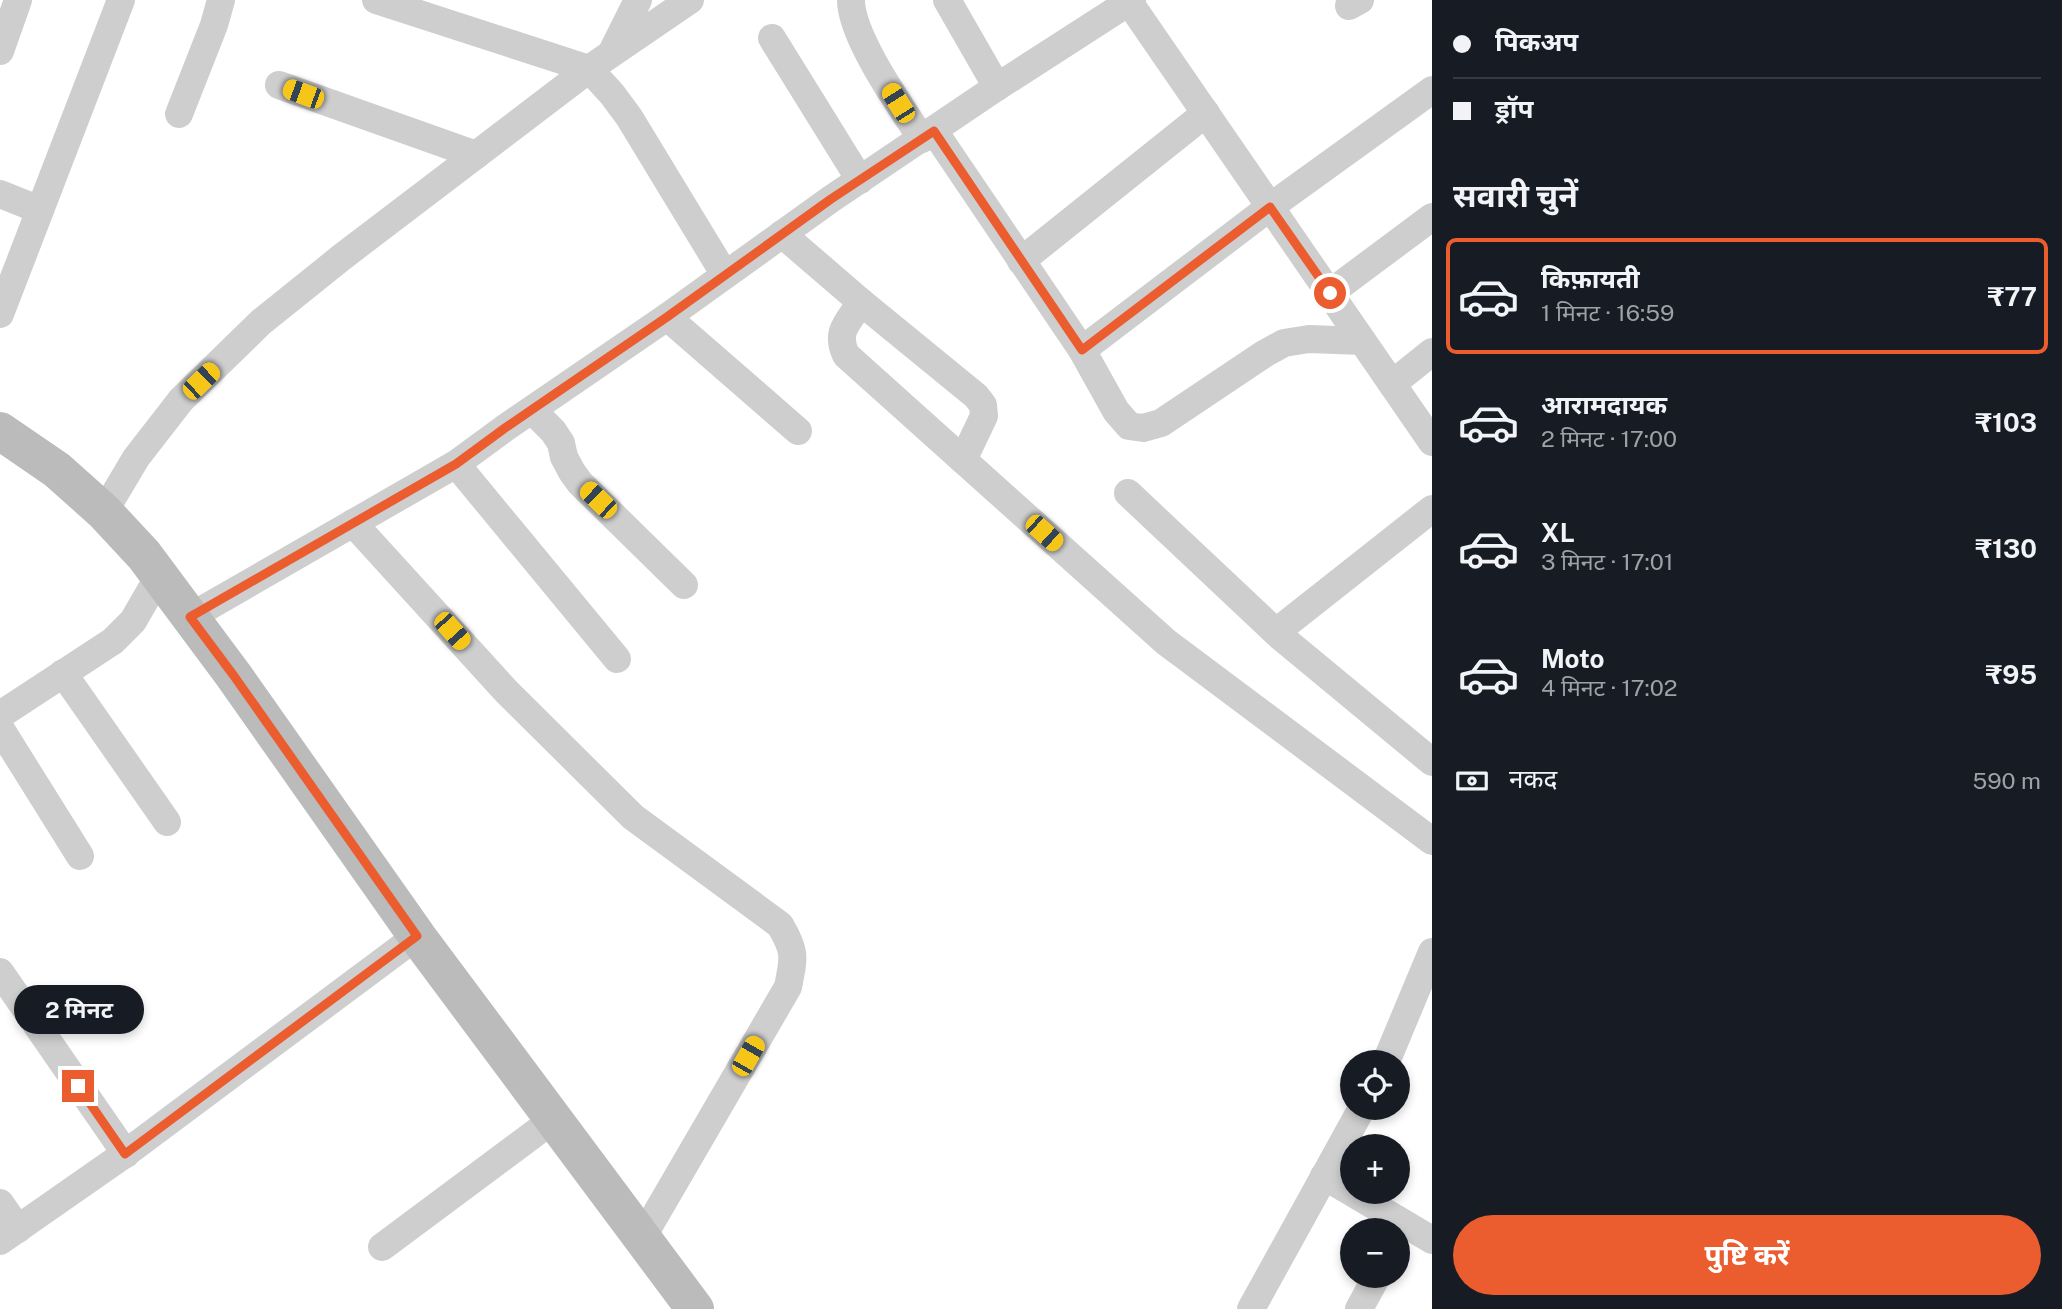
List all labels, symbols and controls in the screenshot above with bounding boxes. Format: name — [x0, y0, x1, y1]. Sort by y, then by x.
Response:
text: पिकअप — [1495, 26, 1578, 57]
car — [280, 77, 327, 111]
car — [878, 80, 919, 126]
text: ड्रॉप — [1495, 93, 1533, 124]
text: सवारी चुनें — [1453, 177, 1578, 214]
text: किफ़ायती — [1541, 263, 1640, 294]
icon: car — [1457, 265, 1520, 328]
route start — [1314, 277, 1346, 309]
text: ₹77 — [1988, 281, 2037, 312]
text: 1 मिनट · 16:59 — [1541, 299, 1674, 326]
car — [179, 359, 224, 403]
text: आरामदायक — [1541, 389, 1667, 420]
icon: car — [1457, 391, 1520, 454]
text: ₹103 — [1975, 407, 2037, 438]
text: 2 मिनट · 17:00 — [1541, 425, 1677, 452]
car — [576, 478, 621, 522]
car — [1022, 511, 1067, 555]
icon: car — [1457, 517, 1520, 580]
text: XL — [1541, 517, 1575, 548]
text: ₹130 — [1975, 533, 2037, 564]
text: 3 मिनट · 17:01 — [1541, 548, 1673, 575]
car — [431, 608, 474, 654]
icon: car — [1457, 643, 1520, 706]
text: Moto — [1541, 643, 1604, 674]
text: ₹95 — [1986, 659, 2037, 690]
text: 4 मिनट · 17:02 — [1541, 674, 1678, 701]
icon: cash — [1453, 762, 1491, 800]
text: नकद — [1509, 763, 1557, 794]
text: 590 m — [1972, 767, 2041, 794]
callout: 2 मिनट — [13, 984, 143, 1034]
text: 2 मिनट — [45, 996, 113, 1023]
car — [729, 1033, 768, 1079]
map controls — [1340, 1050, 1410, 1288]
button: locate — [1340, 1050, 1410, 1120]
route end — [62, 1070, 94, 1102]
button: + — [1340, 1134, 1410, 1204]
button: पुष्टि करें — [1453, 1215, 2041, 1295]
button: − — [1340, 1218, 1410, 1288]

